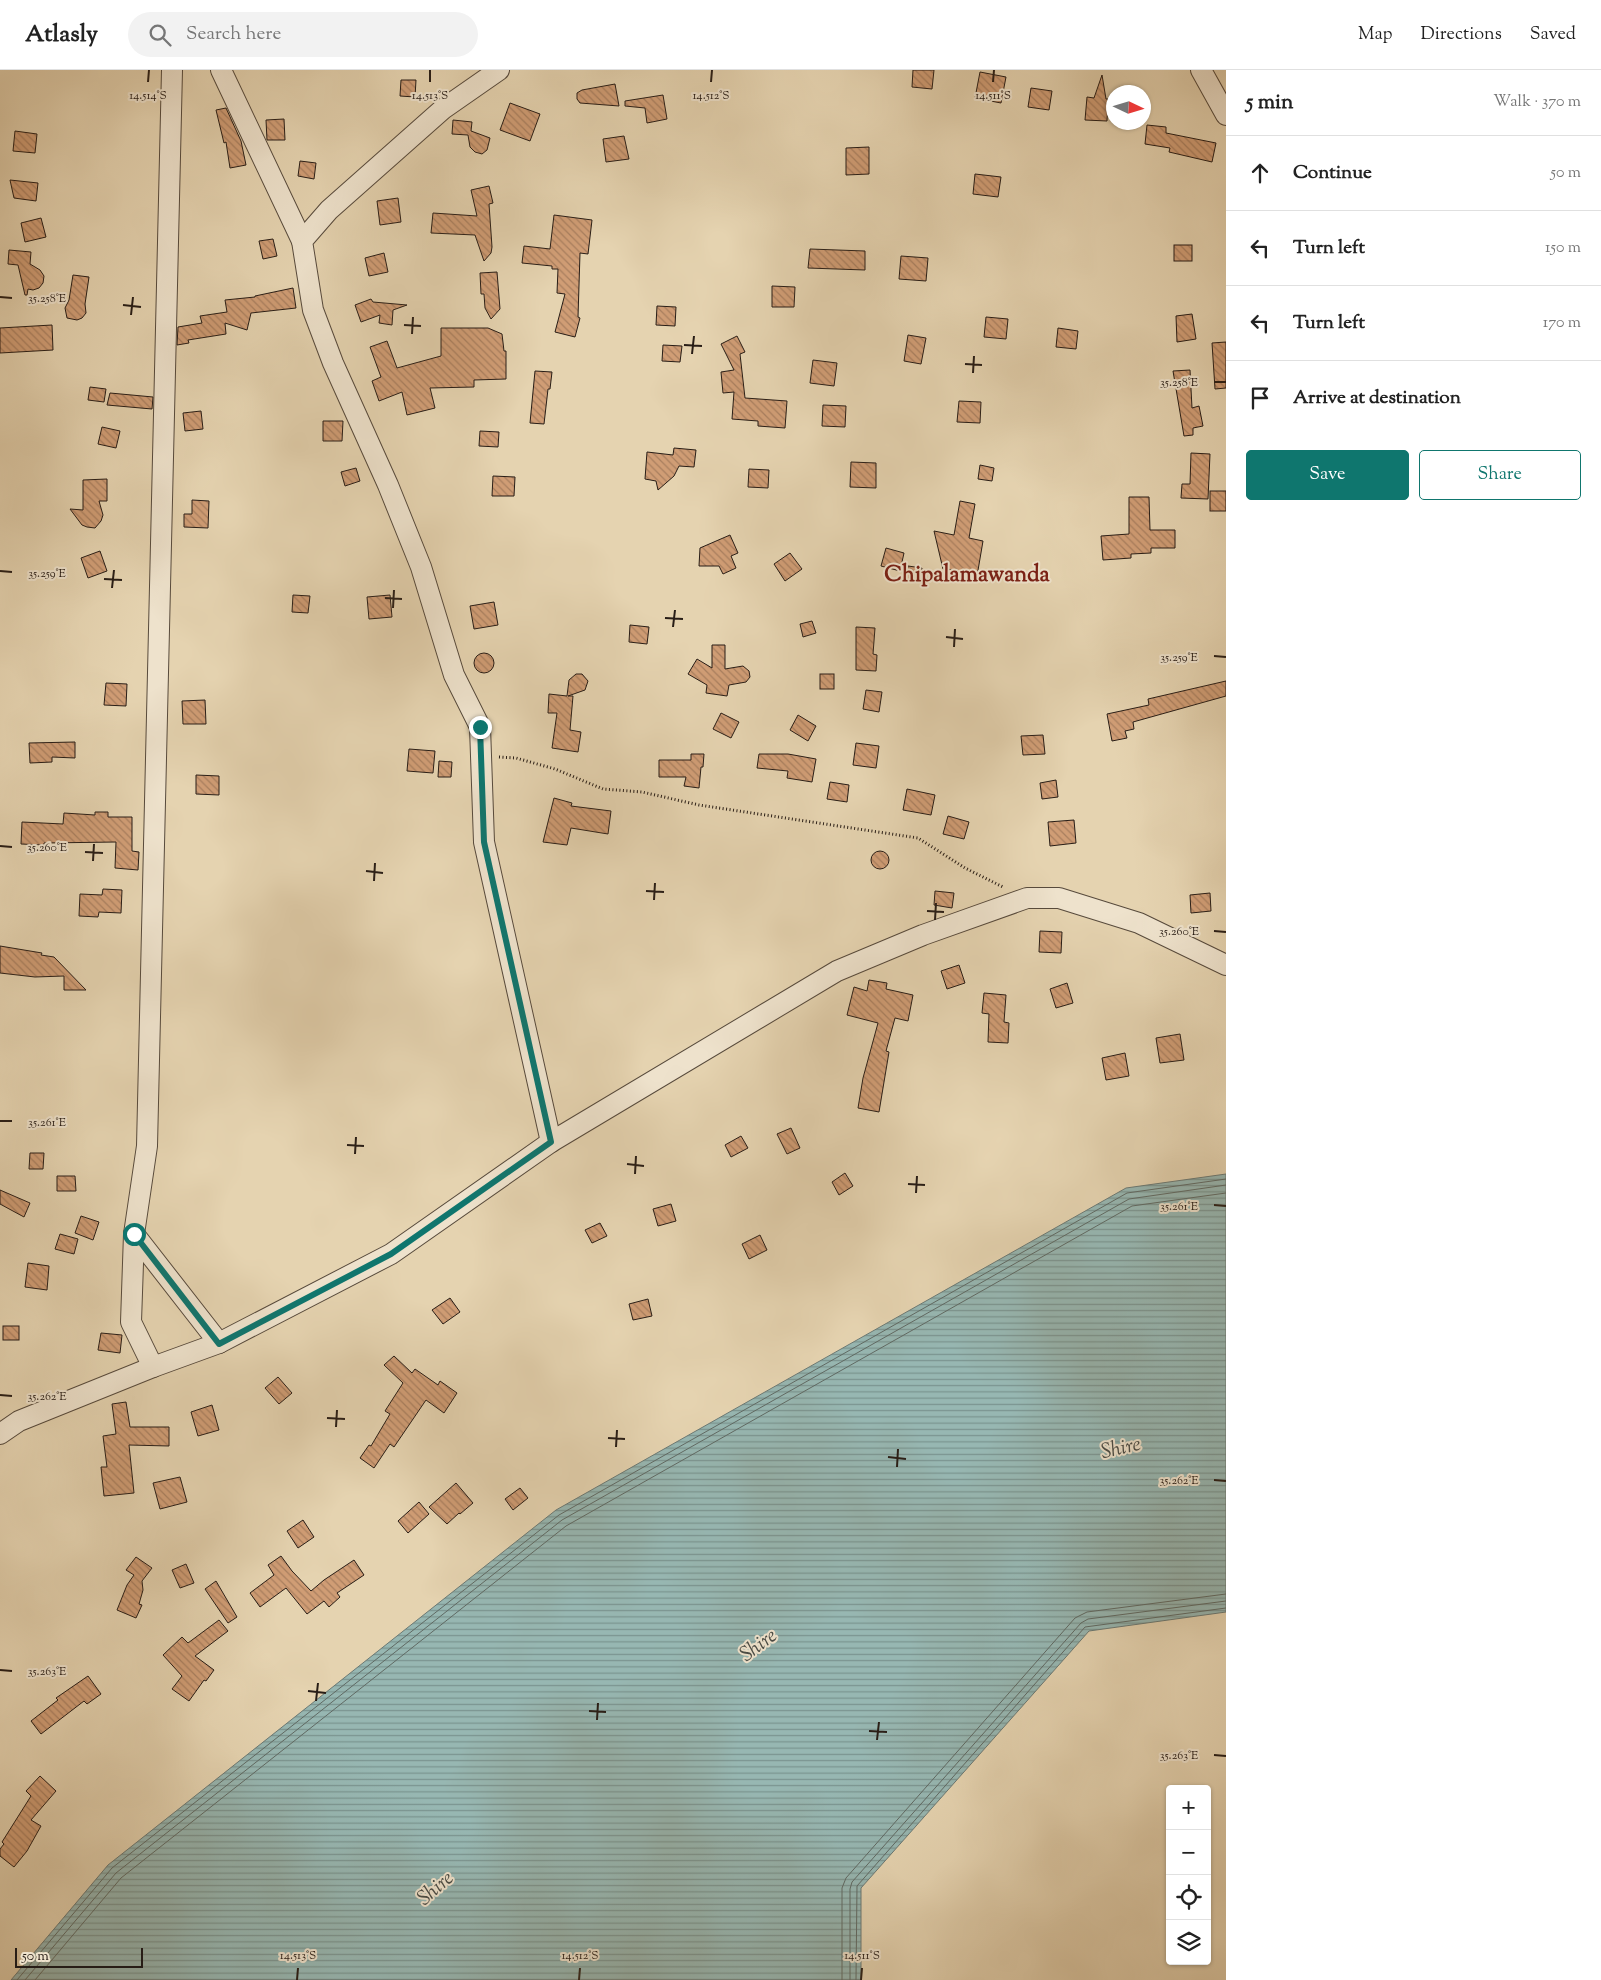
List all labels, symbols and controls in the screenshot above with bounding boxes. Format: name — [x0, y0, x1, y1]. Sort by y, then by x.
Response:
search box — [128, 12, 478, 57]
text: Atlasly — [25, 18, 98, 52]
icon: search — [146, 21, 174, 49]
text: Search here — [186, 21, 281, 48]
text: Map — [1358, 22, 1393, 48]
text: Directions — [1421, 22, 1502, 48]
text: Saved — [1530, 22, 1576, 48]
north arrow — [1106, 85, 1151, 130]
text: 14.514°S — [129, 87, 167, 105]
text: 14.513°S — [412, 87, 448, 105]
text: 14.512°S — [693, 87, 729, 105]
text: 14.511°S — [975, 87, 1011, 105]
text: 5 min — [1246, 88, 1293, 118]
text: Walk · 370 m — [1493, 91, 1581, 114]
icon: ahead — [1246, 159, 1274, 187]
text: Continue — [1293, 160, 1372, 187]
text: 50 m — [1550, 162, 1581, 185]
icon: left — [1246, 234, 1274, 262]
text: Turn left — [1293, 235, 1365, 262]
text: 150 m — [1545, 237, 1581, 260]
text: 35.258°E — [28, 290, 67, 308]
icon: left — [1246, 309, 1274, 337]
text: Turn left — [1293, 310, 1365, 337]
text: 170 m — [1543, 312, 1581, 335]
text: 35.258°E — [1160, 374, 1199, 392]
icon: arrive — [1246, 384, 1274, 412]
text: Arrive at destination — [1293, 385, 1461, 412]
button: Save — [1246, 450, 1409, 500]
button: Share — [1419, 450, 1581, 500]
district label: Chipalamawanda — [884, 560, 1051, 592]
text: 35.259°E — [28, 565, 67, 583]
text: 35.259°E — [1160, 649, 1199, 667]
route end — [469, 716, 492, 739]
text: 35.260°E — [27, 839, 68, 857]
text: 35.260°E — [1159, 923, 1200, 941]
text: 35.261°E — [28, 1114, 67, 1132]
text: 35.261°E — [1160, 1198, 1199, 1216]
route start — [123, 1223, 146, 1246]
text: 35.262°E — [27, 1388, 67, 1406]
water label: Shire — [1098, 1430, 1144, 1468]
text: 35.262°E — [1159, 1472, 1199, 1490]
water label: Shire — [734, 1622, 784, 1670]
text: 35.263°E — [28, 1663, 67, 1681]
text: 35.263°E — [1160, 1747, 1199, 1765]
map controls — [1166, 1785, 1211, 1965]
button: + — [1166, 1785, 1211, 1830]
button: − — [1166, 1830, 1211, 1875]
water label: Shire — [411, 1865, 461, 1913]
button: locate — [1166, 1875, 1211, 1920]
button: layers — [1166, 1920, 1211, 1965]
scale bar — [15, 1945, 142, 1968]
text: 50 m — [22, 1947, 49, 1967]
text: 14.513°S — [280, 1947, 316, 1965]
text: 14.512°S — [562, 1947, 598, 1965]
text: 14.511°S — [844, 1947, 880, 1965]

